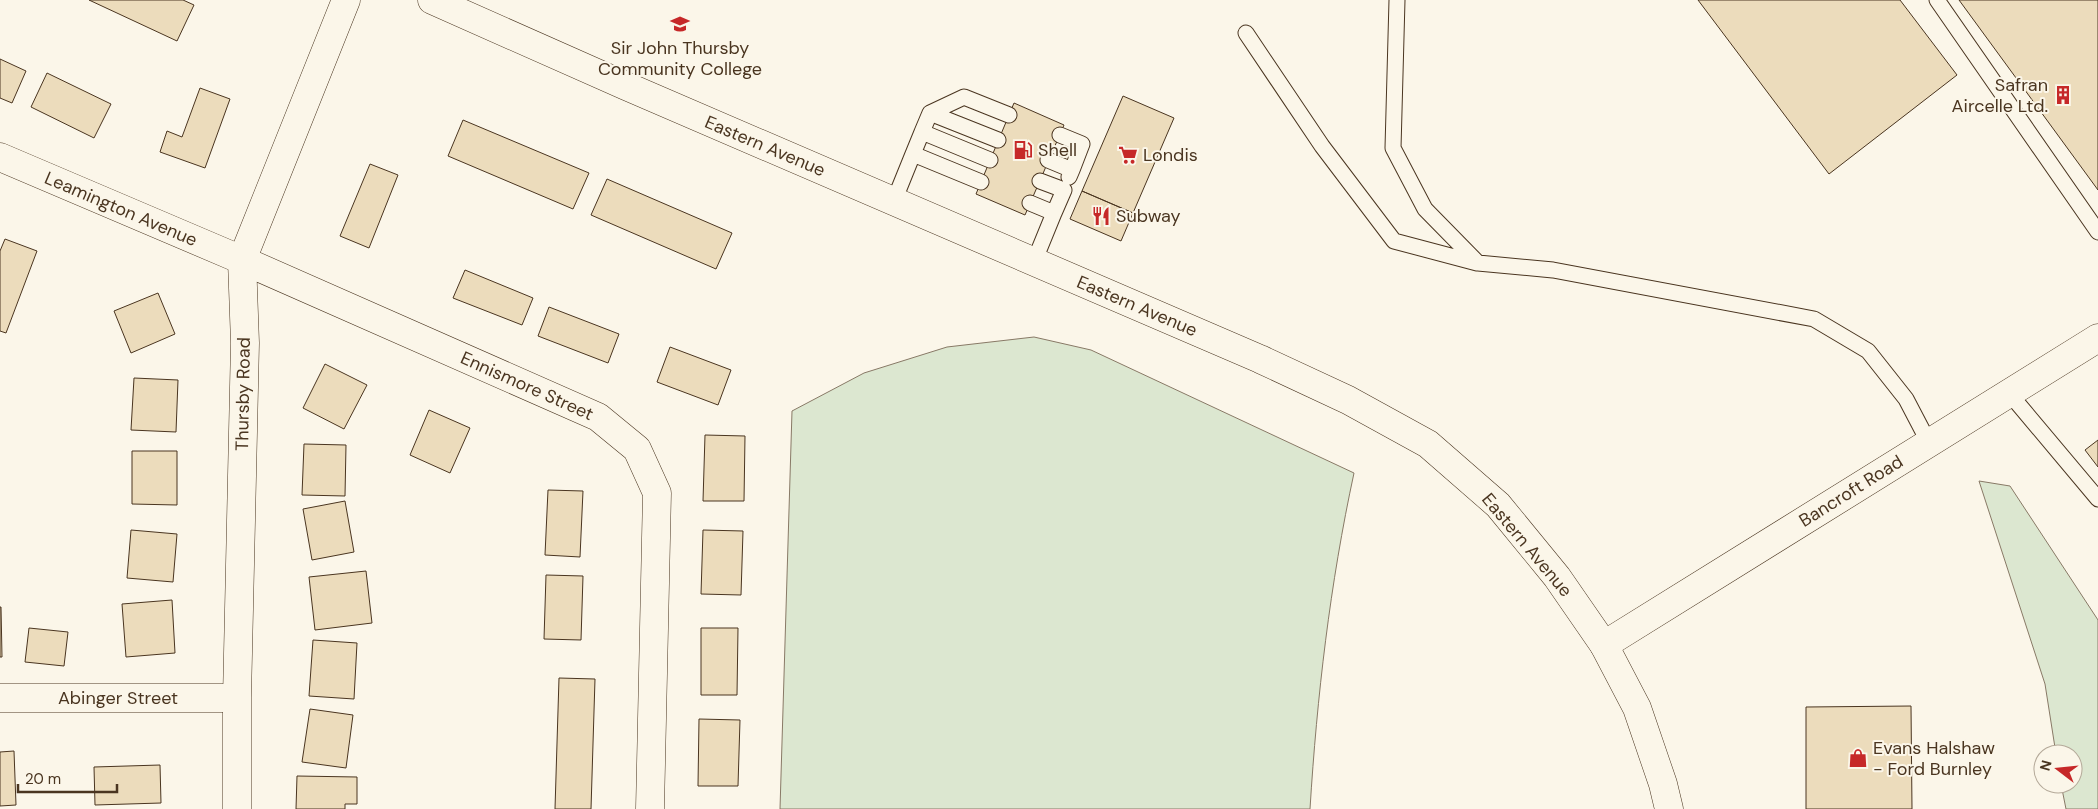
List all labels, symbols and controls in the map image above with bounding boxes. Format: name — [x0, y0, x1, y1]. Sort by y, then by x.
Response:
school or university icon: Sir John Thursby Community College — [669, 13, 691, 35]
place label: Sir John Thursby Community College — [598, 36, 762, 81]
place label: Safran Aircelle Ltd. — [1952, 73, 2048, 118]
building icon: Safran Aircelle Ltd. — [2052, 84, 2074, 106]
street label: Eastern Avenue — [701, 110, 829, 182]
place label: Shell — [1038, 138, 1077, 162]
fuel station icon: Shell — [1012, 139, 1034, 161]
place label: Londis — [1143, 143, 1198, 167]
supermarket icon: Londis — [1117, 144, 1139, 166]
street label: Leamington Avenue — [41, 166, 201, 252]
place label: Subway — [1116, 204, 1181, 228]
restaurant icon: Subway — [1090, 205, 1112, 227]
street label: Eastern Avenue — [1073, 270, 1201, 342]
street label: Thursby Road — [230, 337, 256, 451]
street label: Ennismore Street — [457, 346, 597, 426]
street label: Bancroft Road — [1795, 450, 1907, 532]
street label: Eastern Avenue — [1476, 488, 1578, 602]
street label: Abinger Street — [58, 686, 178, 710]
place label: Evans Halshaw - Ford Burnley — [1873, 736, 1995, 781]
north arrow — [2033, 744, 2083, 794]
shop icon: Evans Halshaw - Ford Burnley — [1847, 747, 1869, 769]
text: N — [2035, 758, 2056, 773]
scale bar — [18, 762, 116, 794]
text: 20 m — [25, 769, 61, 789]

